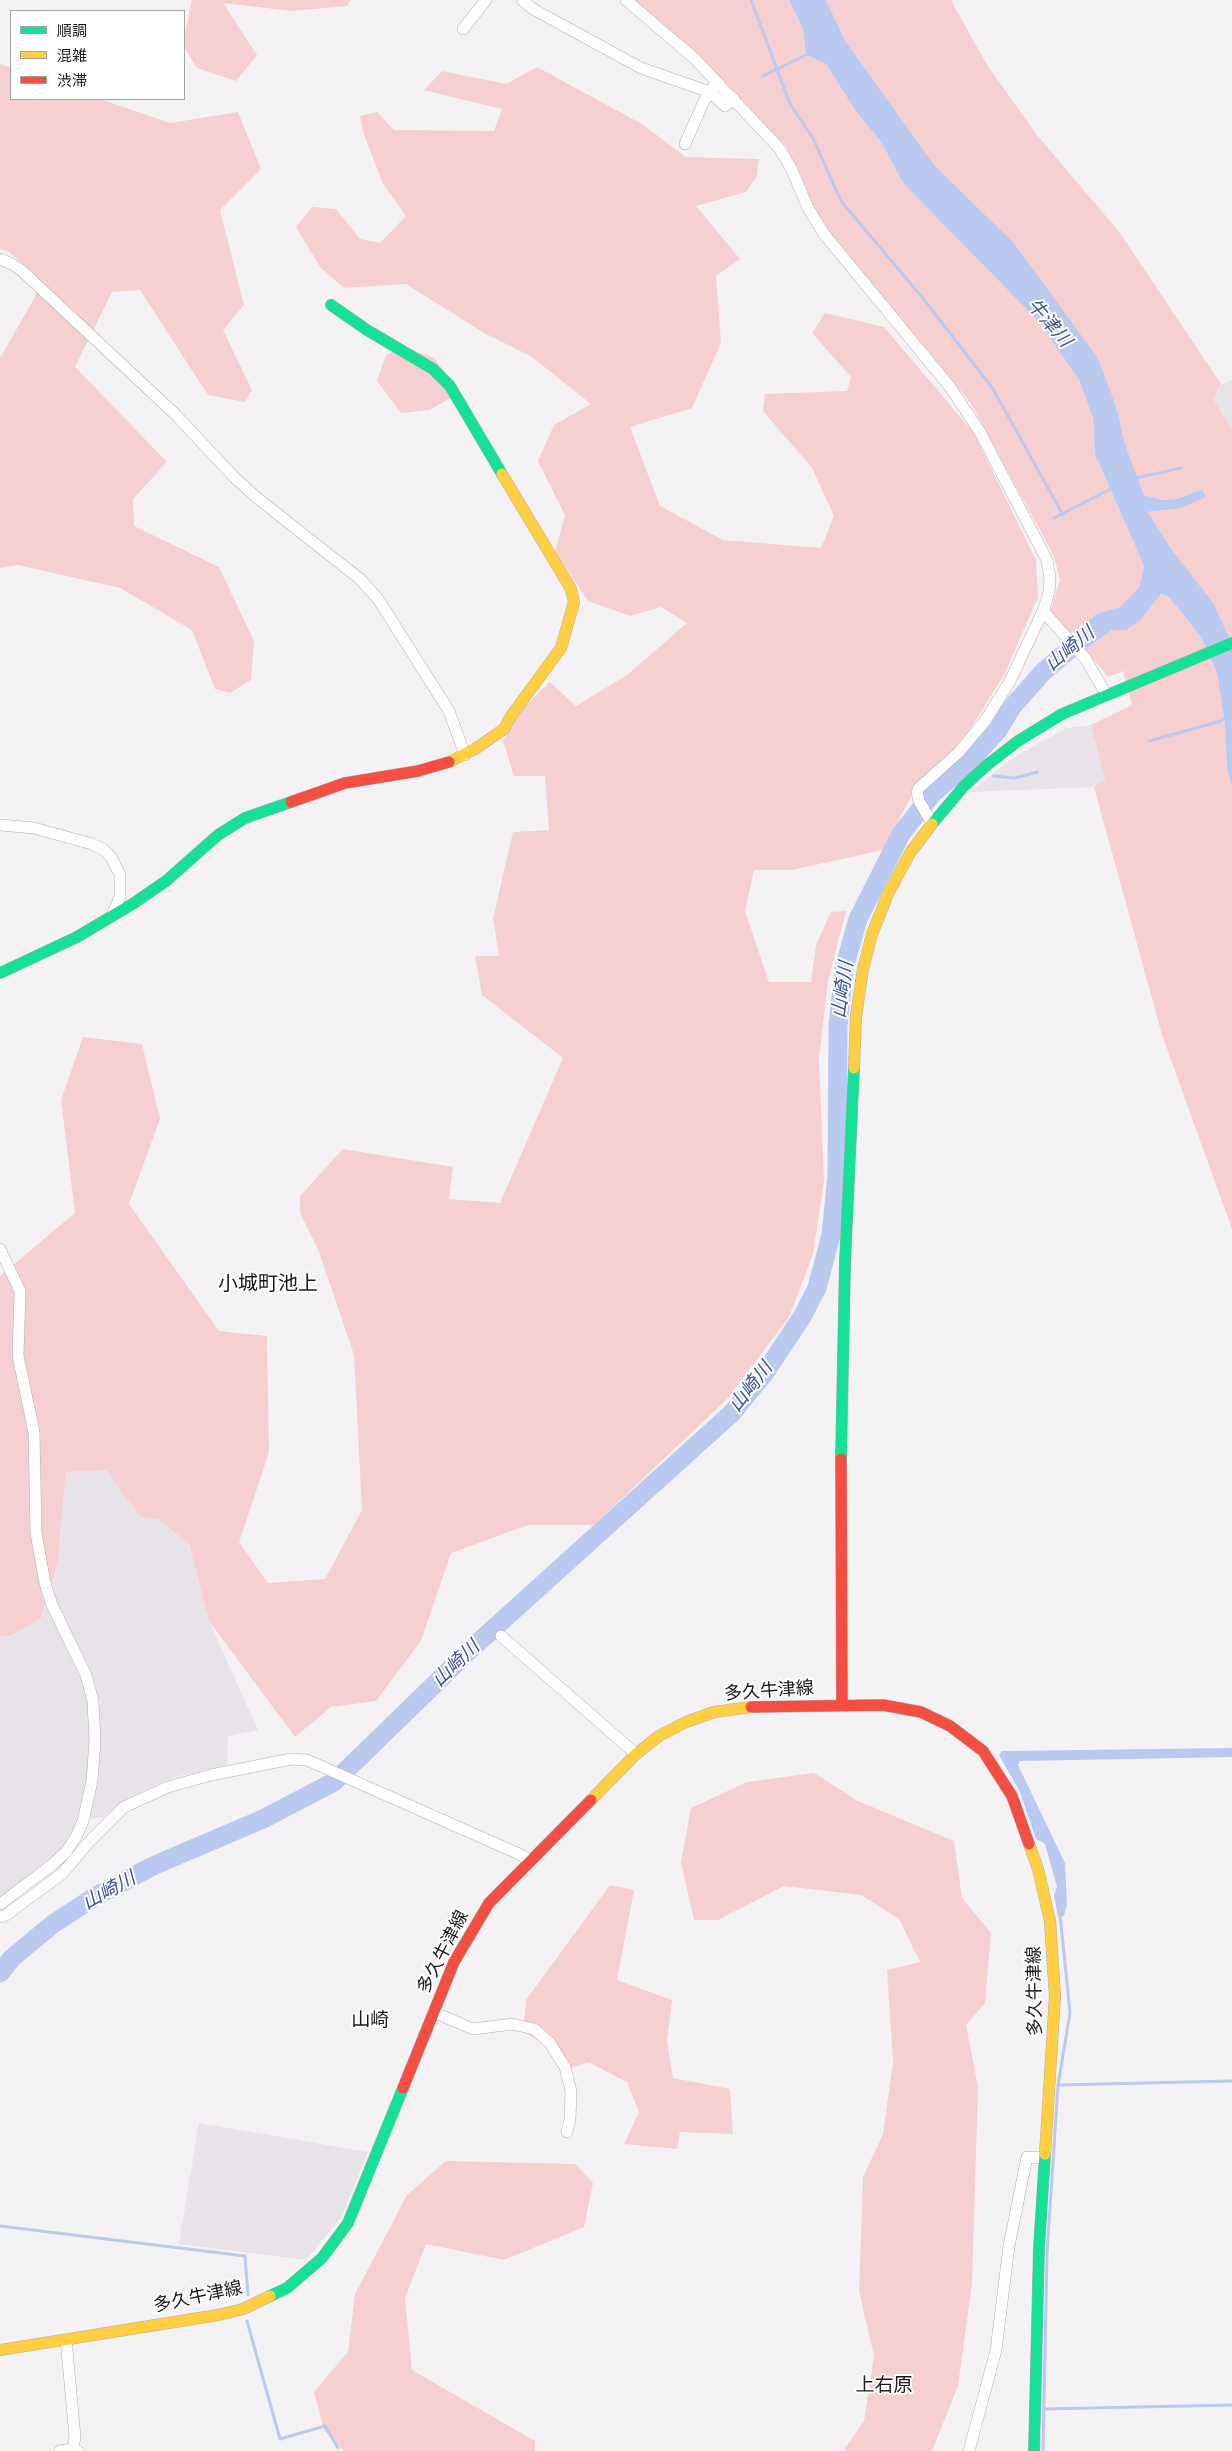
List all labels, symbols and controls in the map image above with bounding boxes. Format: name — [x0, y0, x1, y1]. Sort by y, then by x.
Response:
legend — [10, 10, 185, 100]
text: 順調 — [57, 21, 87, 40]
text: 混雑 — [57, 46, 87, 65]
text: 渋滞 — [57, 71, 87, 90]
water label: 牛津川 — [1022, 294, 1076, 352]
water label: 山崎川 — [1041, 622, 1099, 676]
water label: 山崎川 — [828, 960, 858, 1020]
district label: 小城町池上 — [218, 1272, 318, 1296]
water label: 山崎川 — [724, 1358, 778, 1416]
water label: 山崎川 — [428, 1636, 484, 1692]
street label: 多久牛津線 — [723, 1677, 815, 1705]
water label: 山崎川 — [79, 1867, 139, 1915]
street label: 多久牛津線 — [413, 1907, 473, 1997]
street label: 多久牛津線 — [1023, 1946, 1047, 2036]
district label: 山崎 — [351, 2009, 389, 2031]
street label: 多久牛津線 — [152, 2277, 244, 2317]
district label: 上右原 — [856, 2374, 912, 2396]

